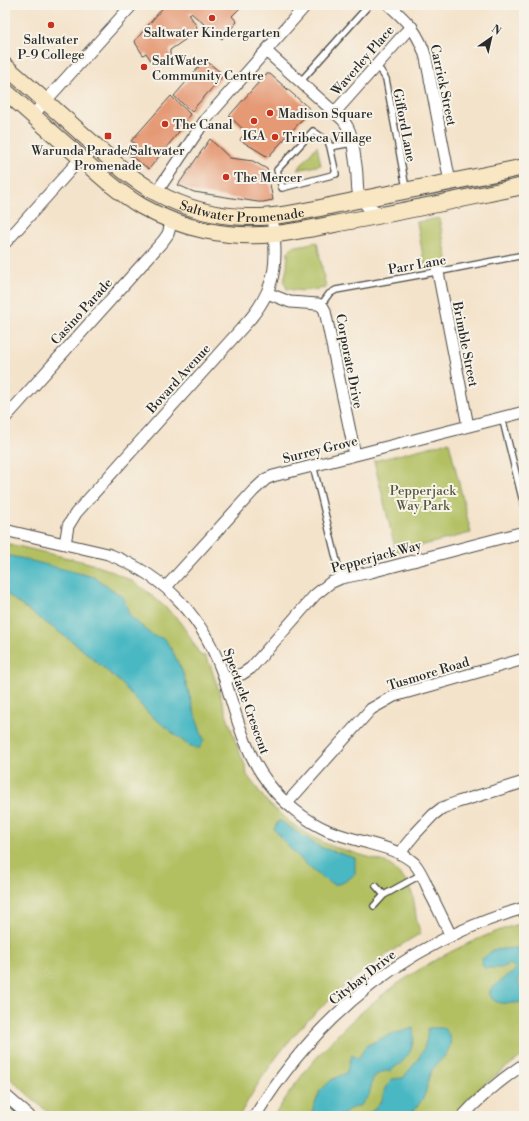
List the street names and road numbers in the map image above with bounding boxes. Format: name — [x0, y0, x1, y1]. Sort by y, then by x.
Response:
street label: Waverley Place — [327, 22, 398, 100]
street label: Carrick Street — [427, 43, 460, 128]
street label: Gifford Lane — [389, 87, 419, 164]
street label: Saltwater Promenade — [177, 197, 306, 226]
street label: Parr Lane — [387, 252, 448, 278]
street label: Casino Parade — [48, 275, 116, 348]
street label: Brimble Street — [449, 299, 481, 389]
street label: Corporate Drive — [332, 313, 366, 410]
street label: Bovard Avenue — [143, 340, 214, 417]
street label: Surrey Grove — [281, 433, 360, 467]
street label: Pepperjack Way — [329, 537, 424, 577]
street label: Spectacle Crescent — [220, 646, 273, 757]
street label: Tusmore Road — [385, 654, 472, 694]
street label: Citybay Drive — [326, 947, 399, 1009]

